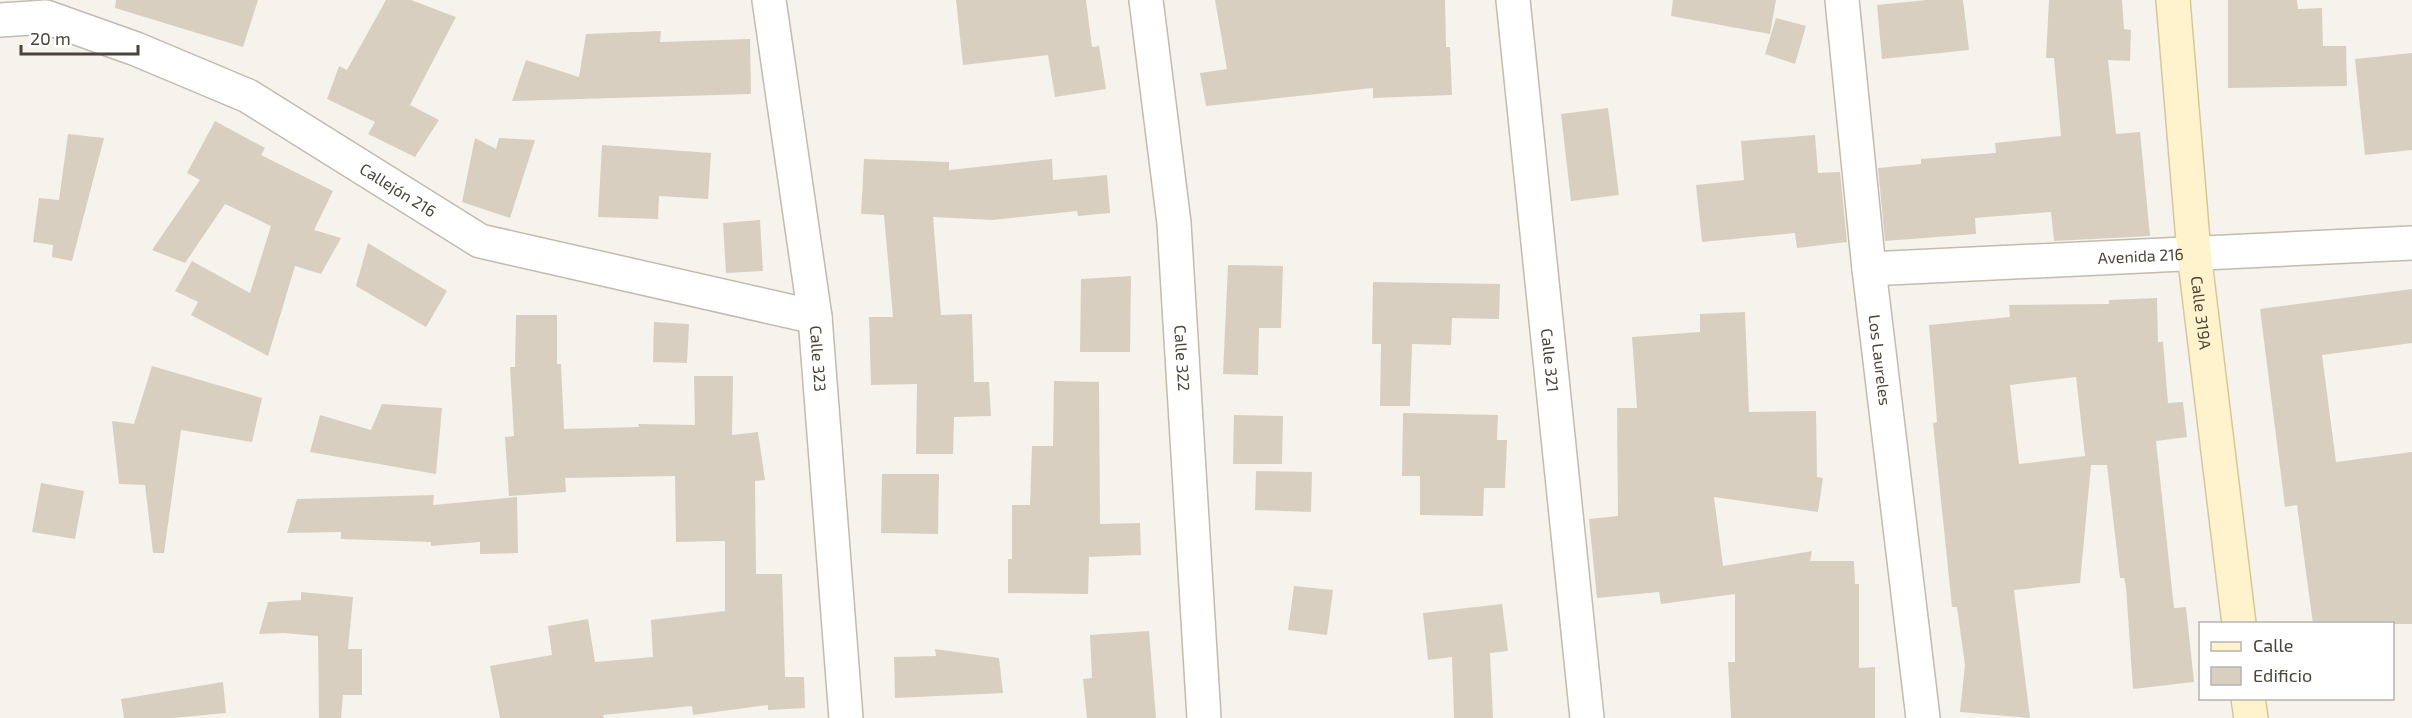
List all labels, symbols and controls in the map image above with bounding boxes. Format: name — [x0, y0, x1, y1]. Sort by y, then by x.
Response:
scale bar — [21, 18, 138, 56]
text: 20 m — [30, 27, 71, 49]
street label: Callejón 216 — [357, 158, 440, 220]
street label: Avenida 216 — [2097, 244, 2184, 267]
street label: Calle 319A — [2188, 275, 2216, 351]
street label: Los Laureles — [1866, 313, 1895, 406]
street label: Calle 322 — [1171, 324, 1194, 392]
street label: Calle 323 — [807, 325, 831, 392]
street label: Calle 321 — [1538, 327, 1563, 393]
legend — [2199, 622, 2394, 700]
text: Calle — [2253, 634, 2294, 656]
text: Edificio — [2253, 664, 2312, 686]

